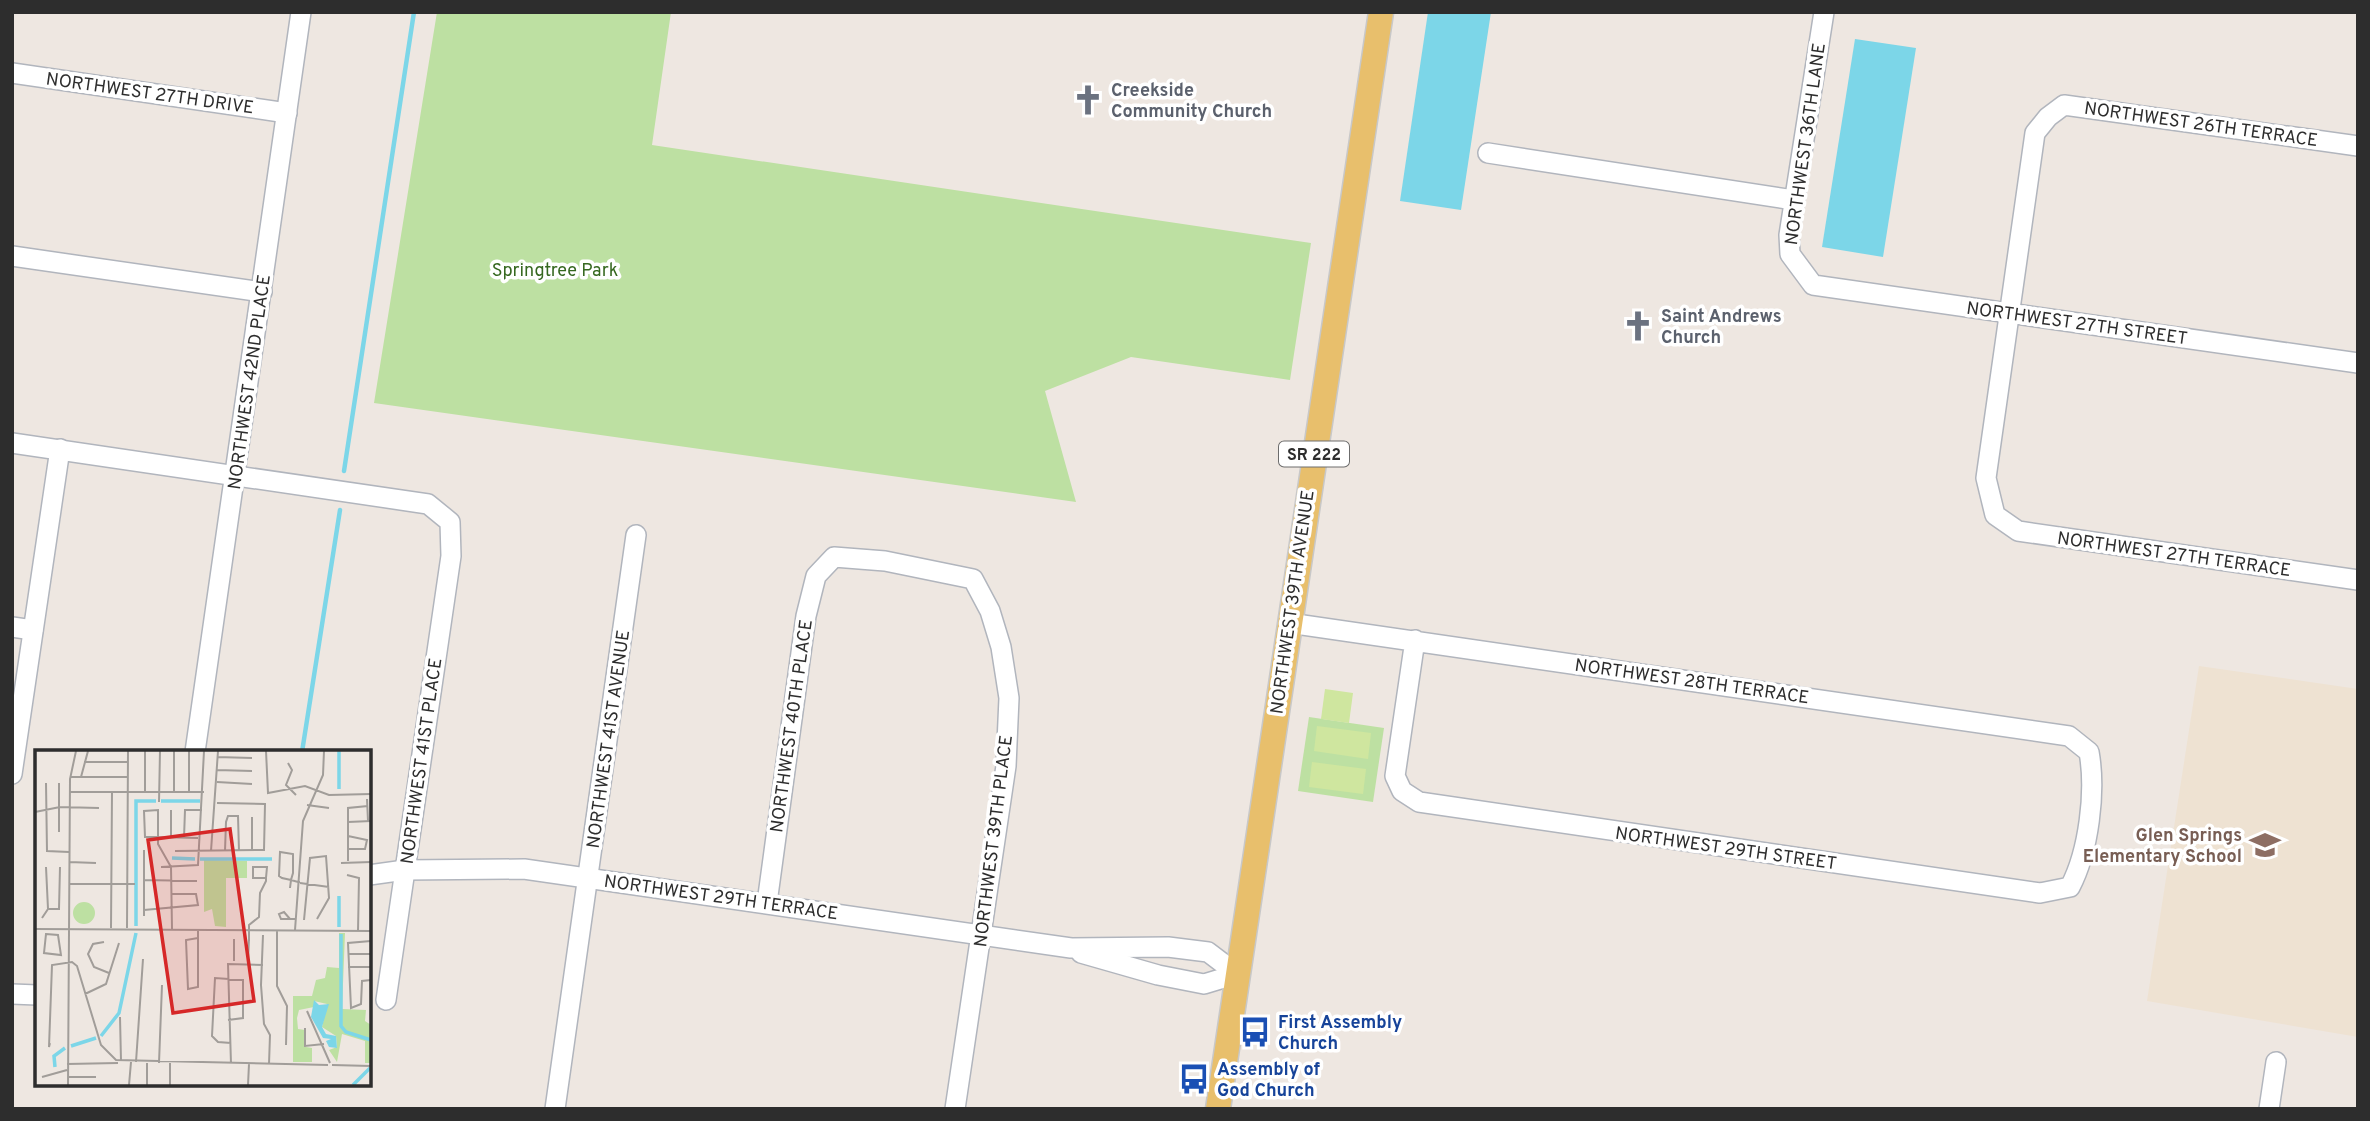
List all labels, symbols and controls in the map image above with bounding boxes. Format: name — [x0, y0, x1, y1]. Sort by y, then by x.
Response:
street label: NORTHWEST 36TH LANE — [1781, 42, 1832, 247]
street label: NORTHWEST 27TH DRIVE — [44, 69, 255, 120]
place label: Creekside Community Church — [1111, 80, 1272, 124]
church icon: Creekside Community Church — [1071, 83, 1105, 117]
street label: NORTHWEST 26TH TERRACE — [2082, 98, 2319, 153]
park label: Springtree Park — [492, 260, 618, 283]
street label: NORTHWEST 42ND PLACE — [224, 273, 277, 491]
street label: NORTHWEST 27TH STREET — [1965, 298, 2189, 351]
place label: Saint Andrews Church — [1661, 306, 1782, 350]
church icon: Saint Andrews Church — [1621, 309, 1655, 343]
road number: SR 222 — [1279, 442, 1349, 467]
street label: NORTHWEST 39TH AVENUE — [1266, 489, 1321, 716]
street label: NORTHWEST 27TH TERRACE — [2055, 528, 2292, 583]
street label: NORTHWEST 40TH PLACE — [766, 618, 819, 834]
street label: NORTHWEST 41ST AVENUE — [583, 629, 636, 850]
street label: NORTHWEST 28TH TERRACE — [1573, 655, 1810, 710]
street label: NORTHWEST 41ST PLACE — [397, 657, 448, 866]
street label: NORTHWEST 39TH PLACE — [970, 734, 1019, 949]
inset map — [35, 750, 371, 1086]
street label: NORTHWEST 29TH STREET — [1614, 823, 1838, 876]
place label: Glen Springs Elementary School — [2083, 825, 2242, 869]
school or university icon: Glen Springs Elementary School — [2248, 828, 2282, 862]
street label: NORTHWEST 29TH TERRACE — [602, 871, 839, 926]
place label: First Assembly Church — [1278, 1012, 1402, 1056]
bus stop icon: First Assembly Church — [1238, 1015, 1272, 1049]
place label: Assembly of God Church — [1217, 1059, 1321, 1103]
bus stop icon: Assembly of God Church — [1177, 1062, 1211, 1096]

